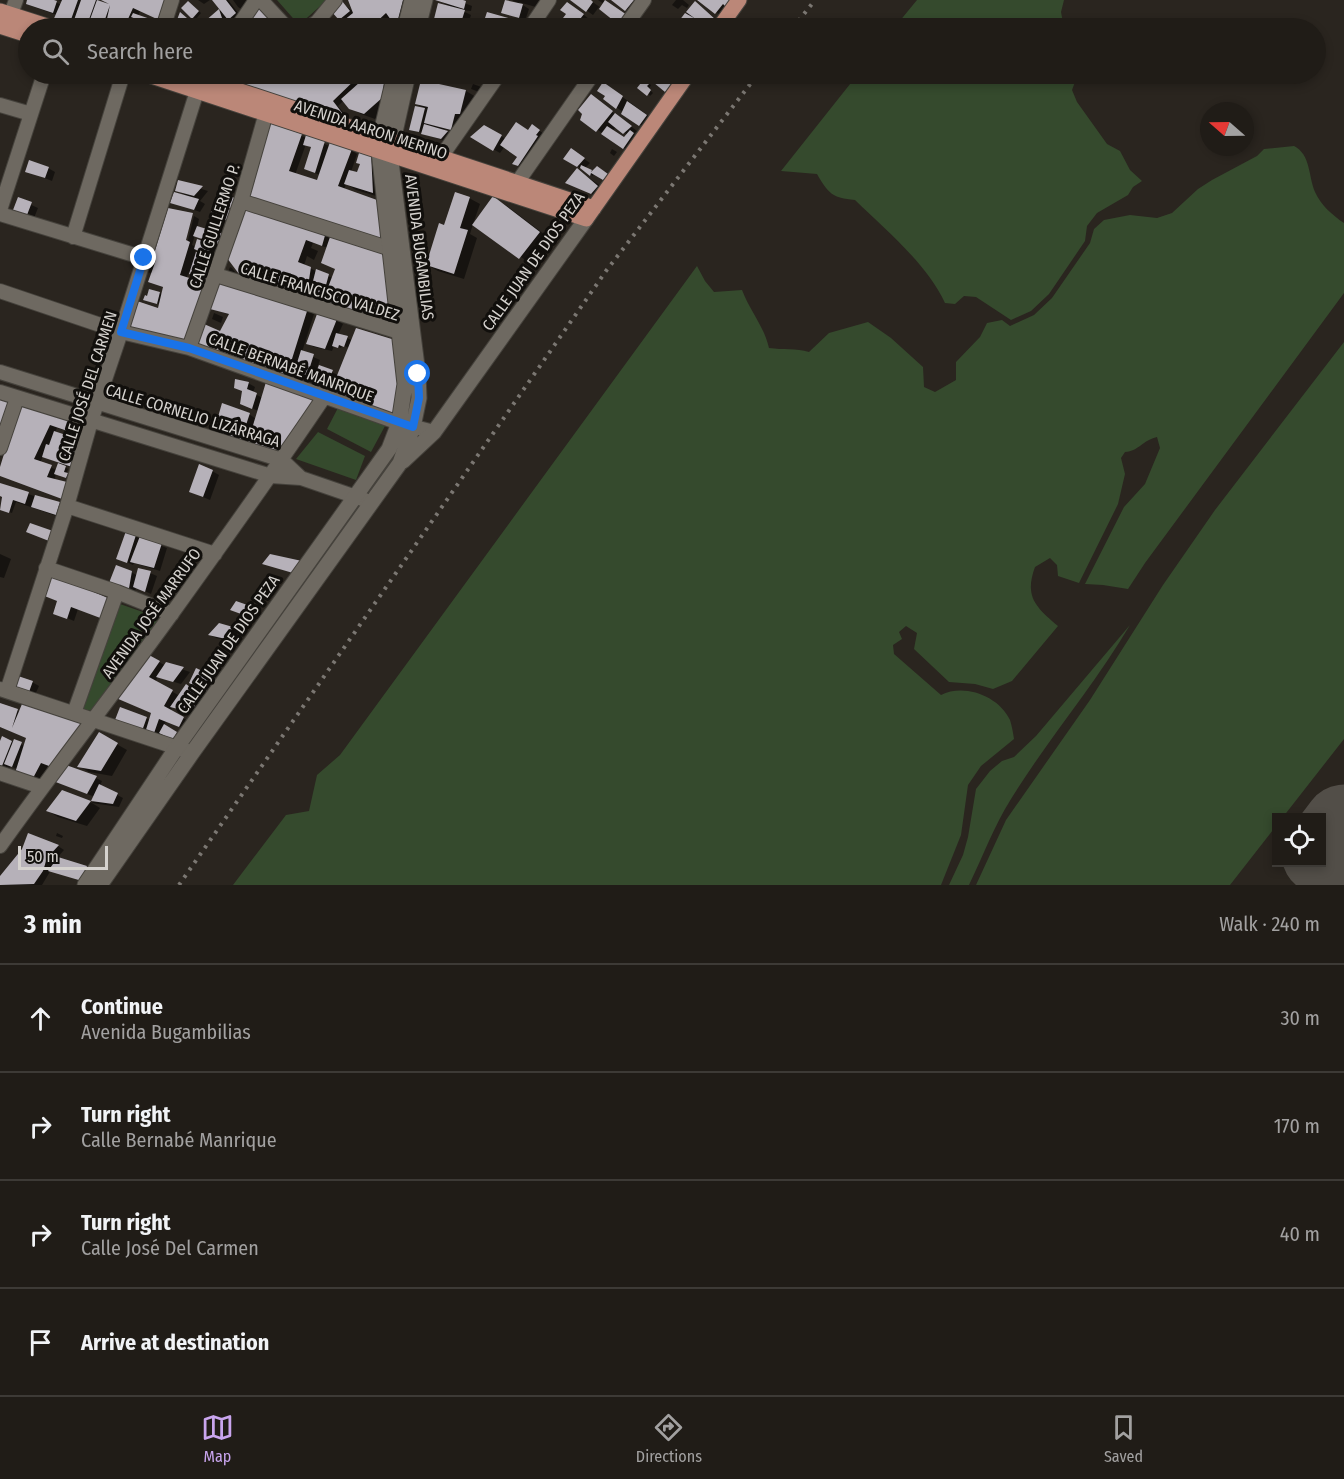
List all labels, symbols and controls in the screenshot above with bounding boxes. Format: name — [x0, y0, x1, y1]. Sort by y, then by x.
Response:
search box — [18, 18, 1326, 84]
icon: search — [39, 35, 72, 68]
text: Search here — [87, 38, 193, 65]
street label: AVENIDA AARON MERINO — [292, 96, 450, 163]
north arrow — [1200, 102, 1254, 156]
street label: CALLE GUILLERMO P. — [185, 161, 244, 291]
street label: AVENIDA BUGAMBILIAS — [401, 173, 438, 321]
street label: CALLE JUAN DE DIOS PEZA — [478, 188, 589, 334]
route end — [130, 244, 156, 270]
street label: CALLE FRANCISCO VALDEZ — [238, 258, 402, 325]
street label: CALLE JOSÉ DEL CARMEN — [54, 309, 121, 464]
street label: CALLE BERNABÉ MANRIQUE — [206, 329, 376, 406]
route start — [404, 360, 430, 386]
street label: CALLE CORNELIO LIZÁRRAGA — [103, 380, 283, 451]
street label: AVENIDA JOSÉ MARRUFO — [98, 545, 205, 682]
street label: CALLE JUAN DE DIOS PEZA — [173, 571, 284, 717]
map controls — [1272, 813, 1326, 867]
button: locate — [1272, 813, 1326, 867]
scale bar — [18, 843, 108, 870]
text: 50 m — [27, 847, 59, 866]
text: 3 min — [24, 909, 82, 940]
text: Walk · 240 m — [1219, 912, 1320, 936]
text: Continue — [81, 993, 163, 1020]
icon: ahead — [24, 1002, 57, 1035]
text: 30 m — [1280, 1006, 1320, 1030]
text: Avenida Bugambilias — [81, 1020, 251, 1044]
text: Turn right — [81, 1101, 170, 1128]
icon: right — [24, 1110, 57, 1143]
text: 170 m — [1274, 1114, 1320, 1138]
text: Calle Bernabé Manrique — [81, 1128, 277, 1152]
text: Turn right — [81, 1209, 170, 1236]
icon: right — [24, 1218, 57, 1251]
text: 40 m — [1280, 1222, 1320, 1246]
text: Calle José Del Carmen — [81, 1236, 259, 1260]
icon: arrive — [24, 1326, 57, 1359]
text: Arrive at destination — [81, 1329, 269, 1356]
tab: Map — [201, 1411, 234, 1466]
tab: Directions — [636, 1411, 702, 1466]
tab: Saved — [1104, 1411, 1143, 1466]

